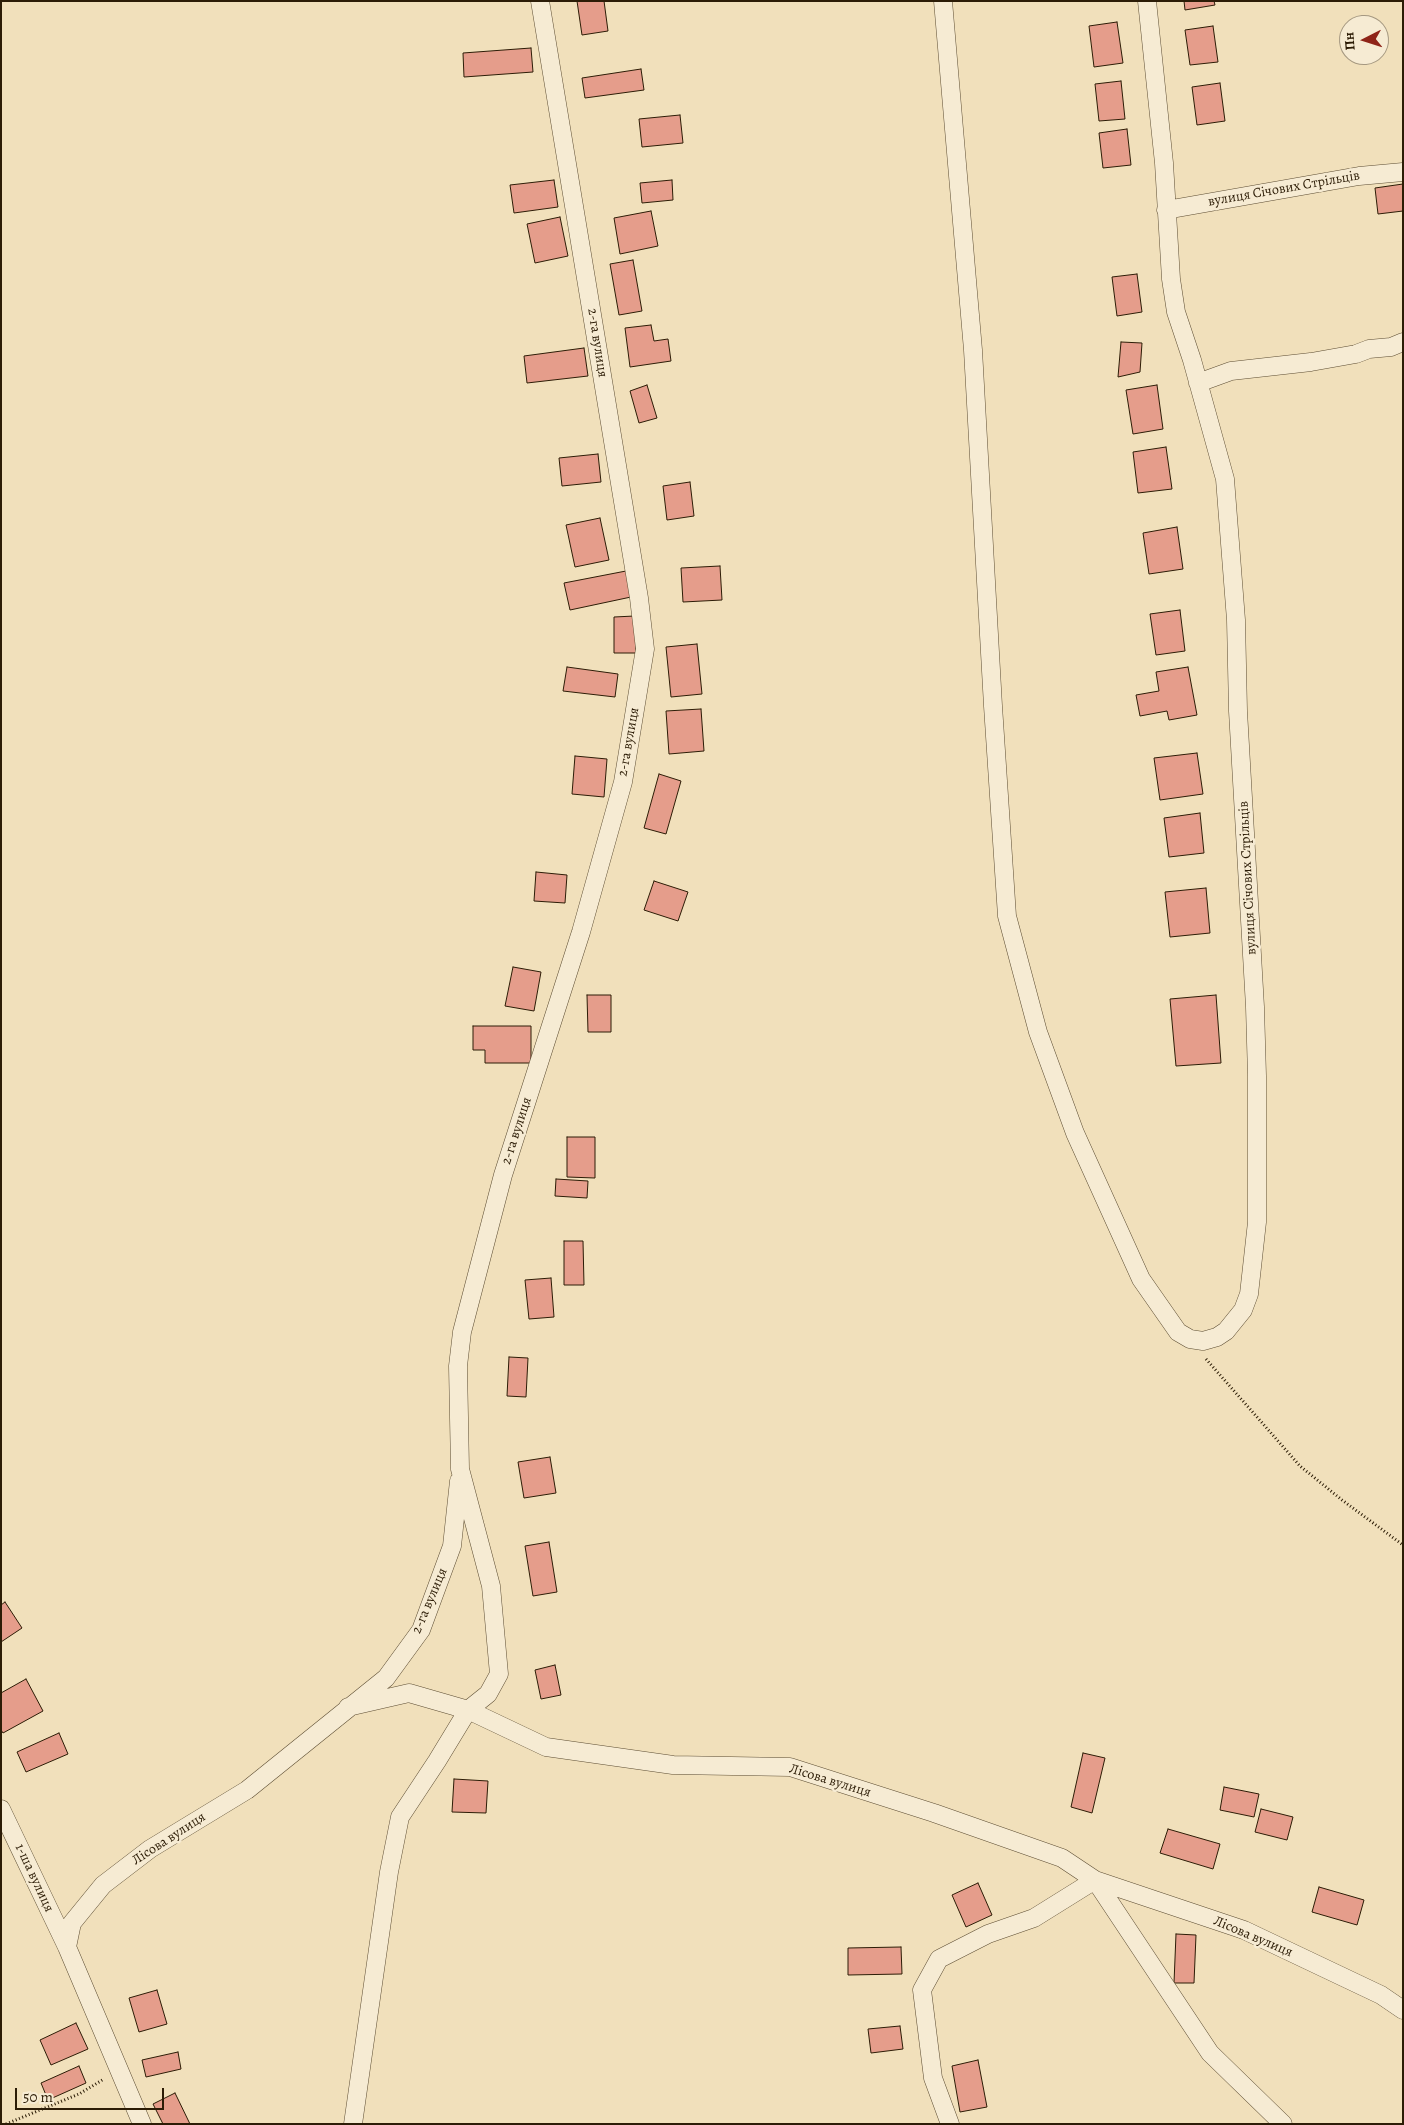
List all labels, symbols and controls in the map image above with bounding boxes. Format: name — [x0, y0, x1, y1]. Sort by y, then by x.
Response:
north arrow — [1339, 15, 1389, 65]
text: Пн — [1339, 31, 1360, 51]
street label: вулиця Січових Стрільців — [1207, 167, 1361, 211]
street label: 2-га вулиця — [583, 307, 611, 379]
street label: 2-га вулиця — [615, 706, 643, 778]
street label: вулиця Січових Стрільців — [1236, 801, 1260, 955]
street label: 2-га вулиця — [498, 1095, 536, 1167]
street label: 2-га вулиця — [409, 1566, 451, 1636]
street label: Лісова вулиця — [787, 1761, 873, 1801]
street label: Лісова вулиця — [129, 1809, 209, 1869]
street label: 1-ша вулиця — [11, 1841, 57, 1915]
street label: Лісова вулиця — [1211, 1913, 1295, 1961]
scale bar — [18, 2078, 166, 2110]
text: 50 m — [23, 2087, 53, 2107]

